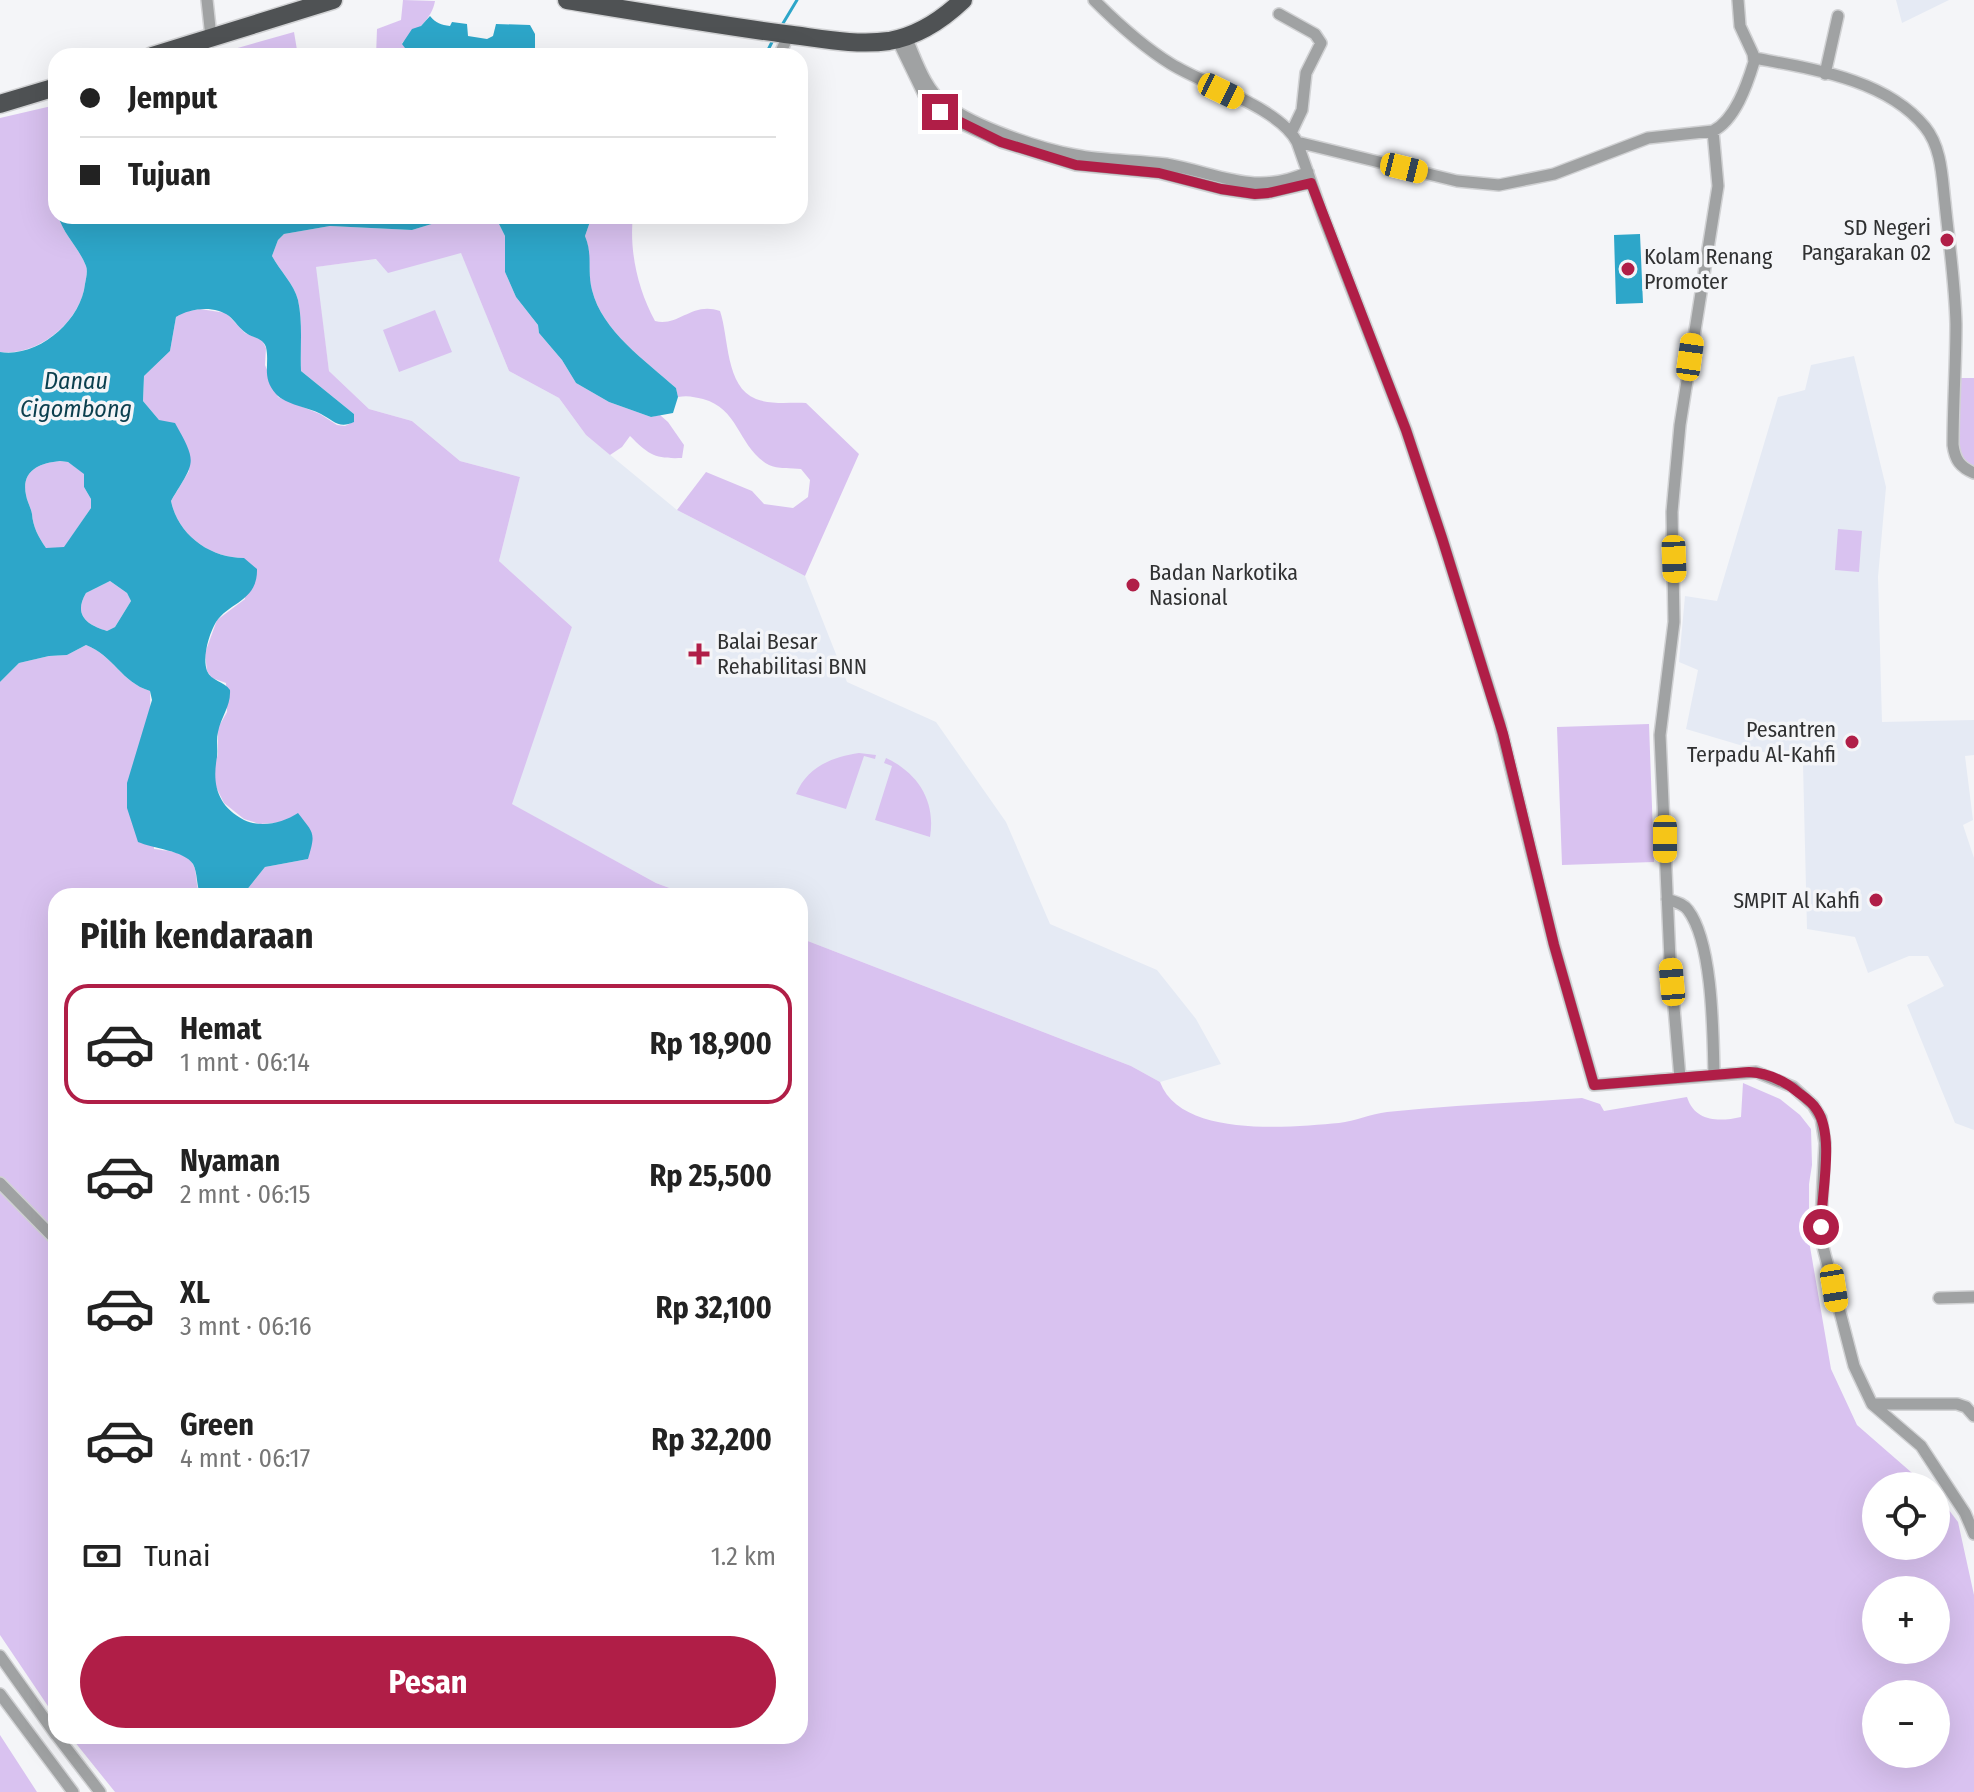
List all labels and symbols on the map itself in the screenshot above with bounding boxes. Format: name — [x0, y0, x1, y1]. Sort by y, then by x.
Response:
car — [1194, 70, 1248, 112]
route end — [922, 94, 958, 130]
car — [1378, 151, 1430, 185]
place label: SD Negeri Pangarakan 02 — [1801, 214, 1931, 266]
marker: SD Negeri Pangarakan 02 — [1938, 231, 1956, 249]
place label: Kolam Renang Promoter — [1644, 243, 1773, 295]
marker: Kolam Renang Promoter — [1619, 260, 1637, 278]
car — [1675, 332, 1705, 382]
water label: Danau Cigombong — [20, 367, 132, 423]
car — [1661, 535, 1687, 583]
place label: Badan Narkotika Nasional — [1149, 559, 1298, 611]
marker: Badan Narkotika Nasional — [1124, 576, 1142, 594]
place label: Balai Besar Rehabilitasi BNN — [717, 628, 867, 680]
marker: Balai Besar Rehabilitasi BNN — [688, 643, 710, 665]
place label: Pesantren Terpadu Al-Kahfi — [1687, 716, 1836, 768]
marker: Pesantren Terpadu Al-Kahfi — [1843, 733, 1861, 751]
car — [1653, 815, 1677, 863]
place label: SMPIT Al Kahfi — [1733, 887, 1860, 914]
marker: SMPIT Al Kahfi — [1867, 891, 1885, 909]
car — [1658, 957, 1686, 1007]
route start — [1803, 1209, 1839, 1245]
car — [1818, 1262, 1850, 1314]

